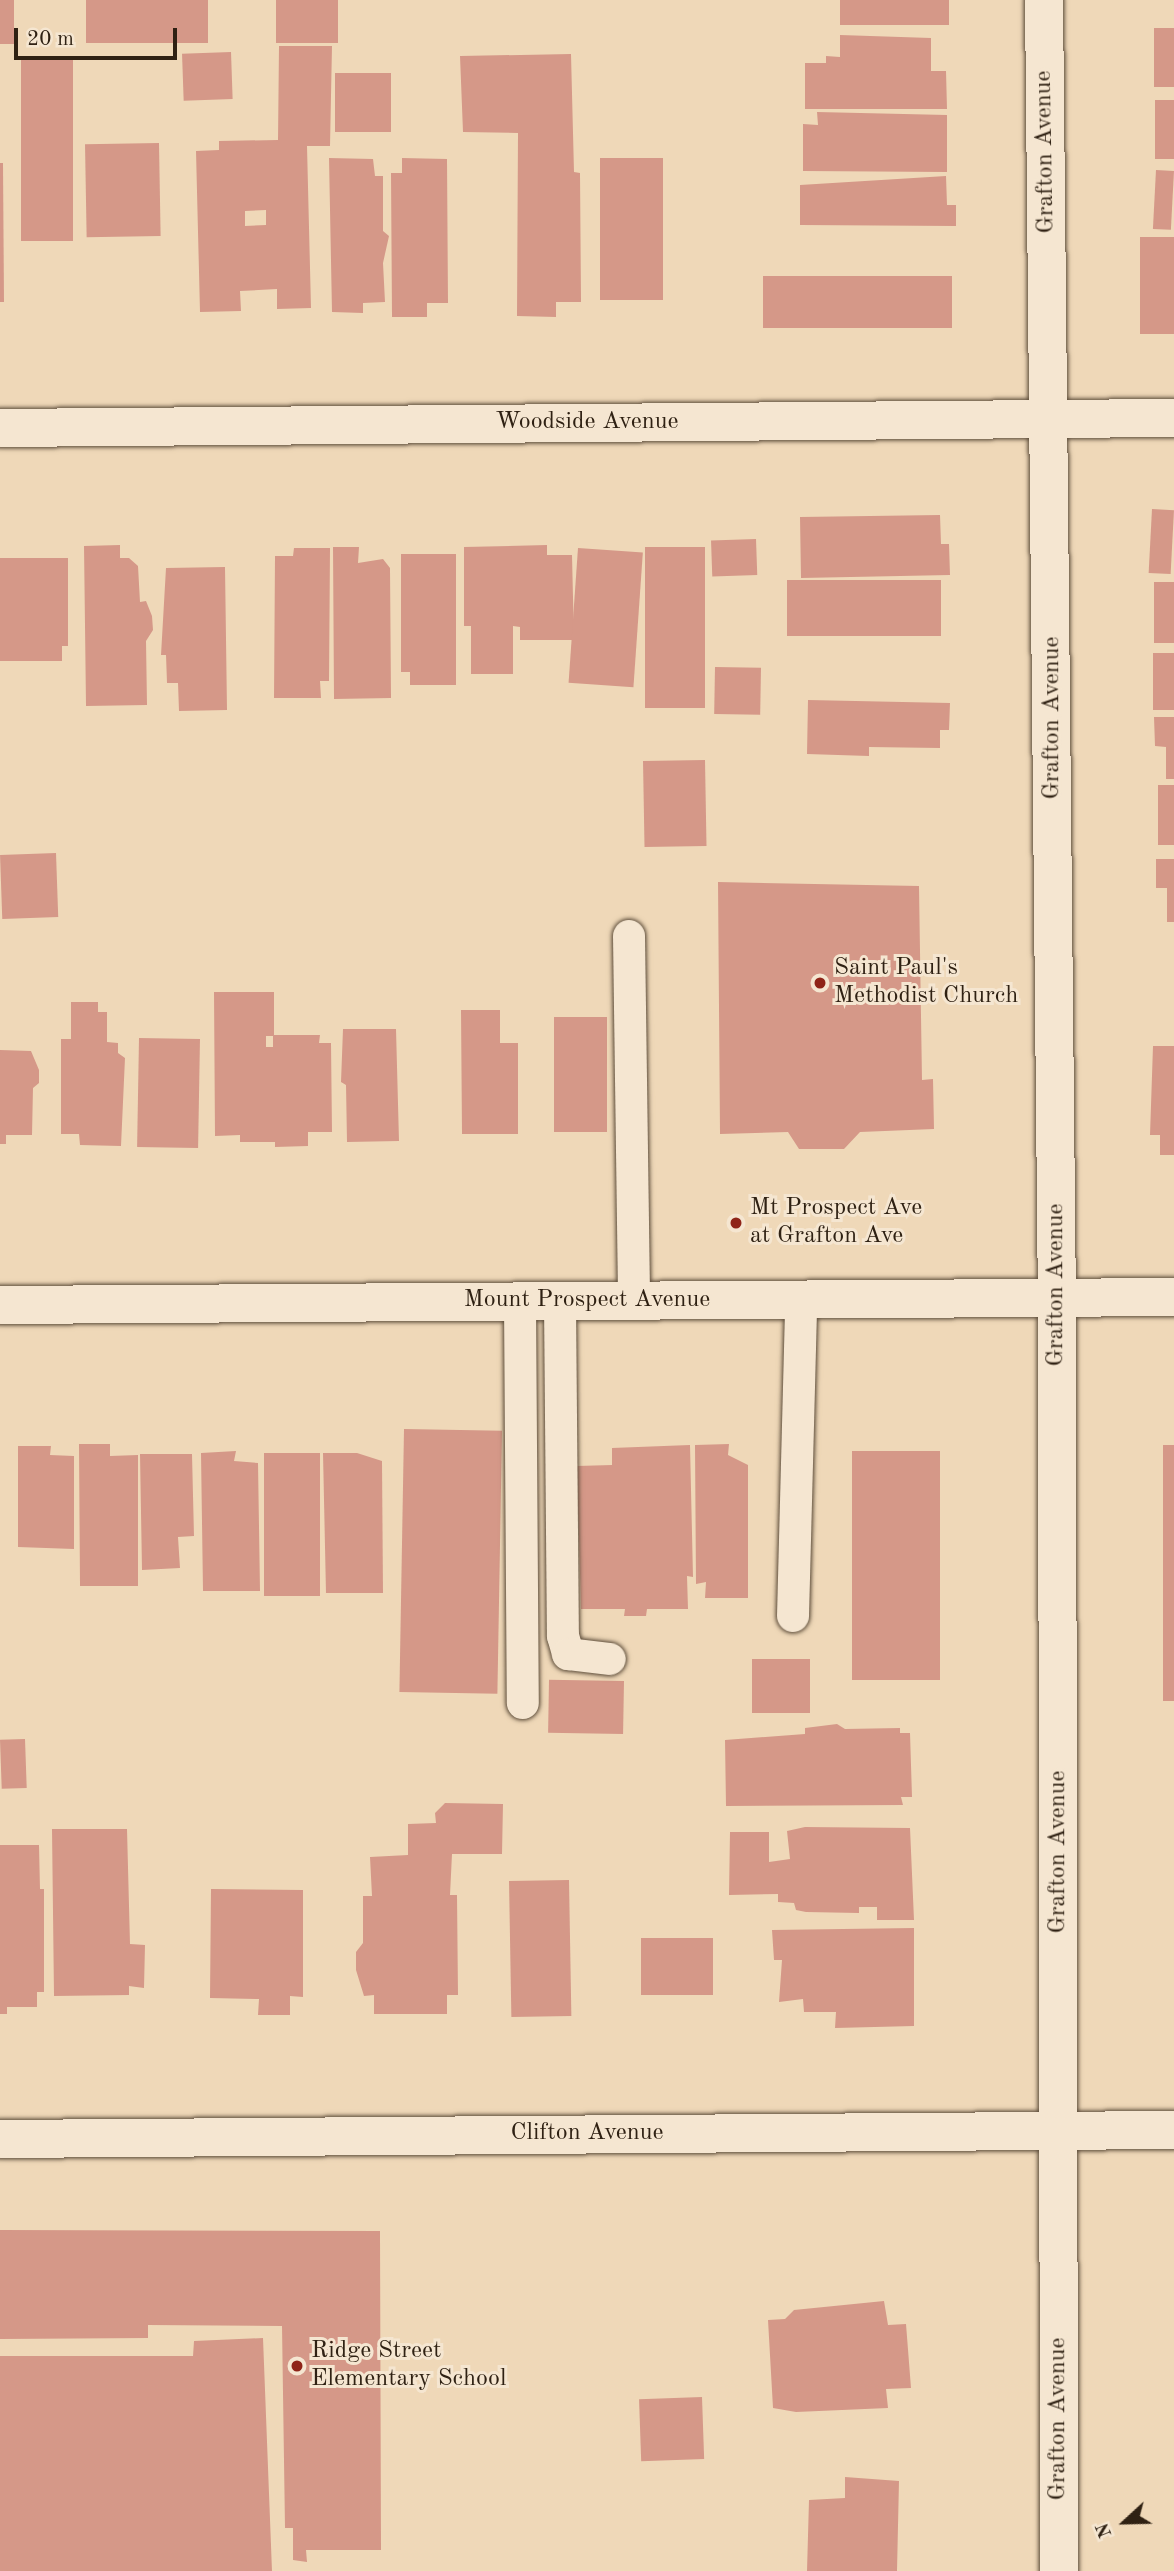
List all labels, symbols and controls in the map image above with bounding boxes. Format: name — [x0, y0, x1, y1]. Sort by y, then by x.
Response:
scale bar — [18, 14, 180, 58]
text: 20 m — [27, 29, 74, 50]
street label: Grafton Avenue — [1030, 70, 1062, 234]
street label: Woodside Avenue — [495, 409, 679, 437]
street label: Grafton Avenue — [1039, 636, 1067, 800]
place label: Saint Paul's Methodist Church — [834, 955, 1018, 1011]
marker: Saint Paul's Methodist Church — [812, 975, 828, 991]
place label: Mt Prospect Ave at Grafton Ave — [750, 1195, 922, 1251]
street label: Grafton Avenue — [1043, 1203, 1071, 1367]
marker: Mt Prospect Ave at Grafton Ave — [728, 1215, 744, 1231]
street label: Mount Prospect Avenue — [464, 1287, 710, 1315]
street label: Grafton Avenue — [1045, 1770, 1073, 1934]
street label: Clifton Avenue — [510, 2120, 664, 2148]
street label: Grafton Avenue — [1045, 2337, 1073, 2501]
place label: Ridge Street Elementary School — [311, 2338, 506, 2394]
marker: Ridge Street Elementary School — [289, 2358, 305, 2374]
north arrow — [1090, 2487, 1160, 2557]
text: N — [1094, 2520, 1117, 2540]

